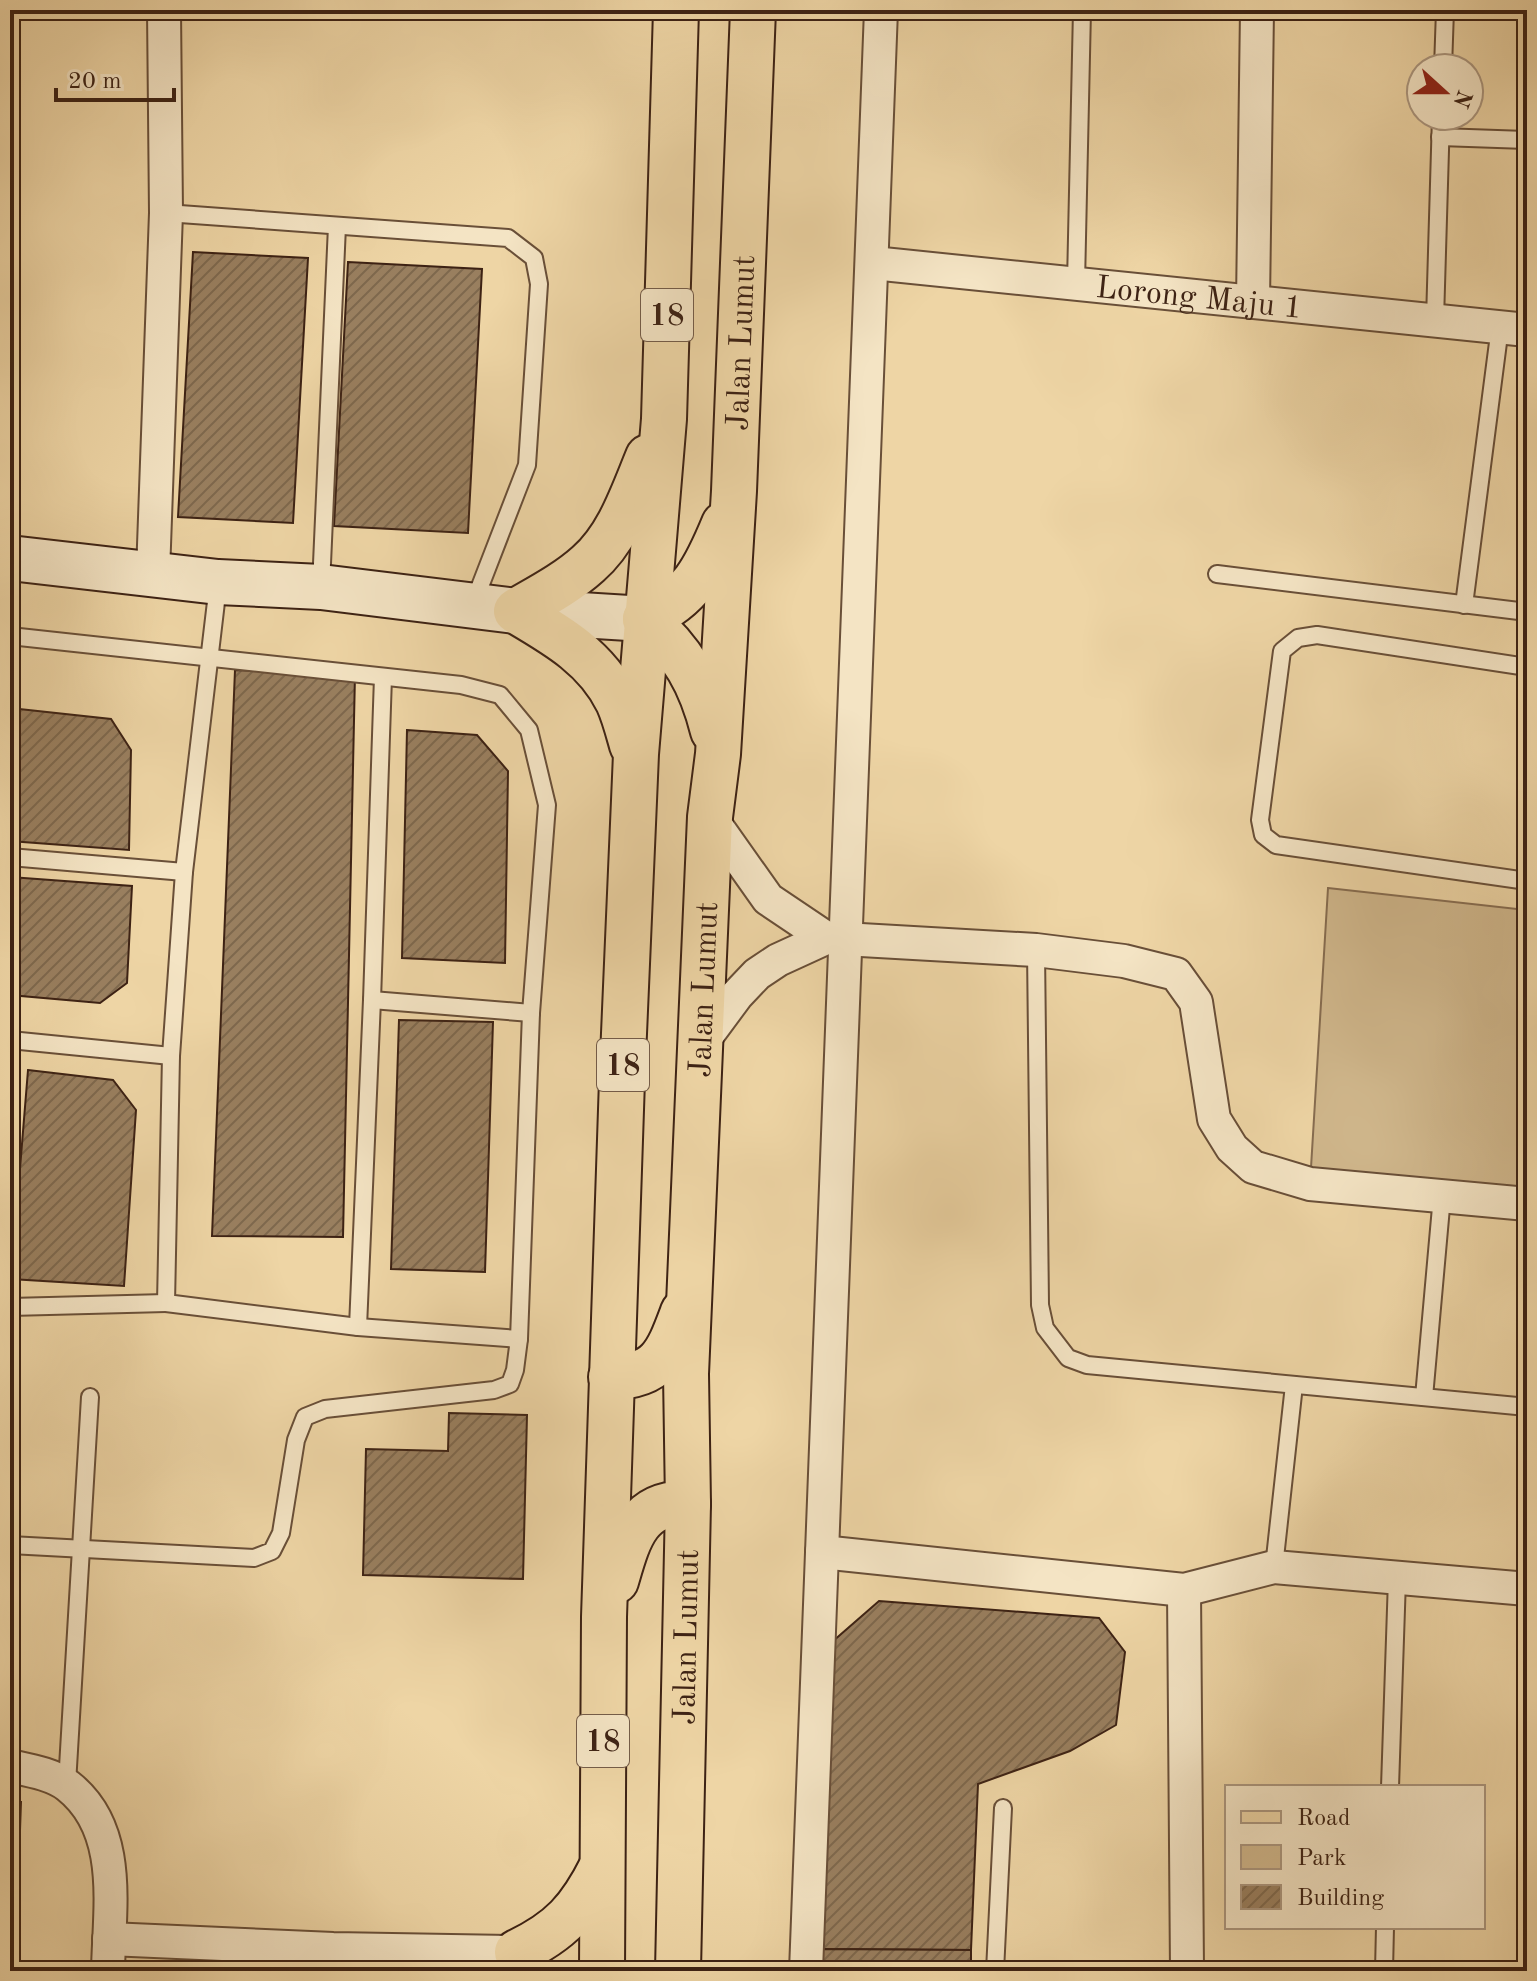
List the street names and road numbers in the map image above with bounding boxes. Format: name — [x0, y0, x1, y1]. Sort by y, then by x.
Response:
street label: Jalan Lumut — [723, 254, 762, 431]
street label: Lorong Maju 1 — [1094, 273, 1304, 326]
road number: 18 — [641, 289, 693, 341]
street label: Jalan Lumut — [686, 901, 725, 1078]
road number: 18 — [597, 1039, 649, 1091]
street label: Jalan Lumut — [670, 1549, 706, 1725]
road number: 18 — [577, 1715, 629, 1767]

